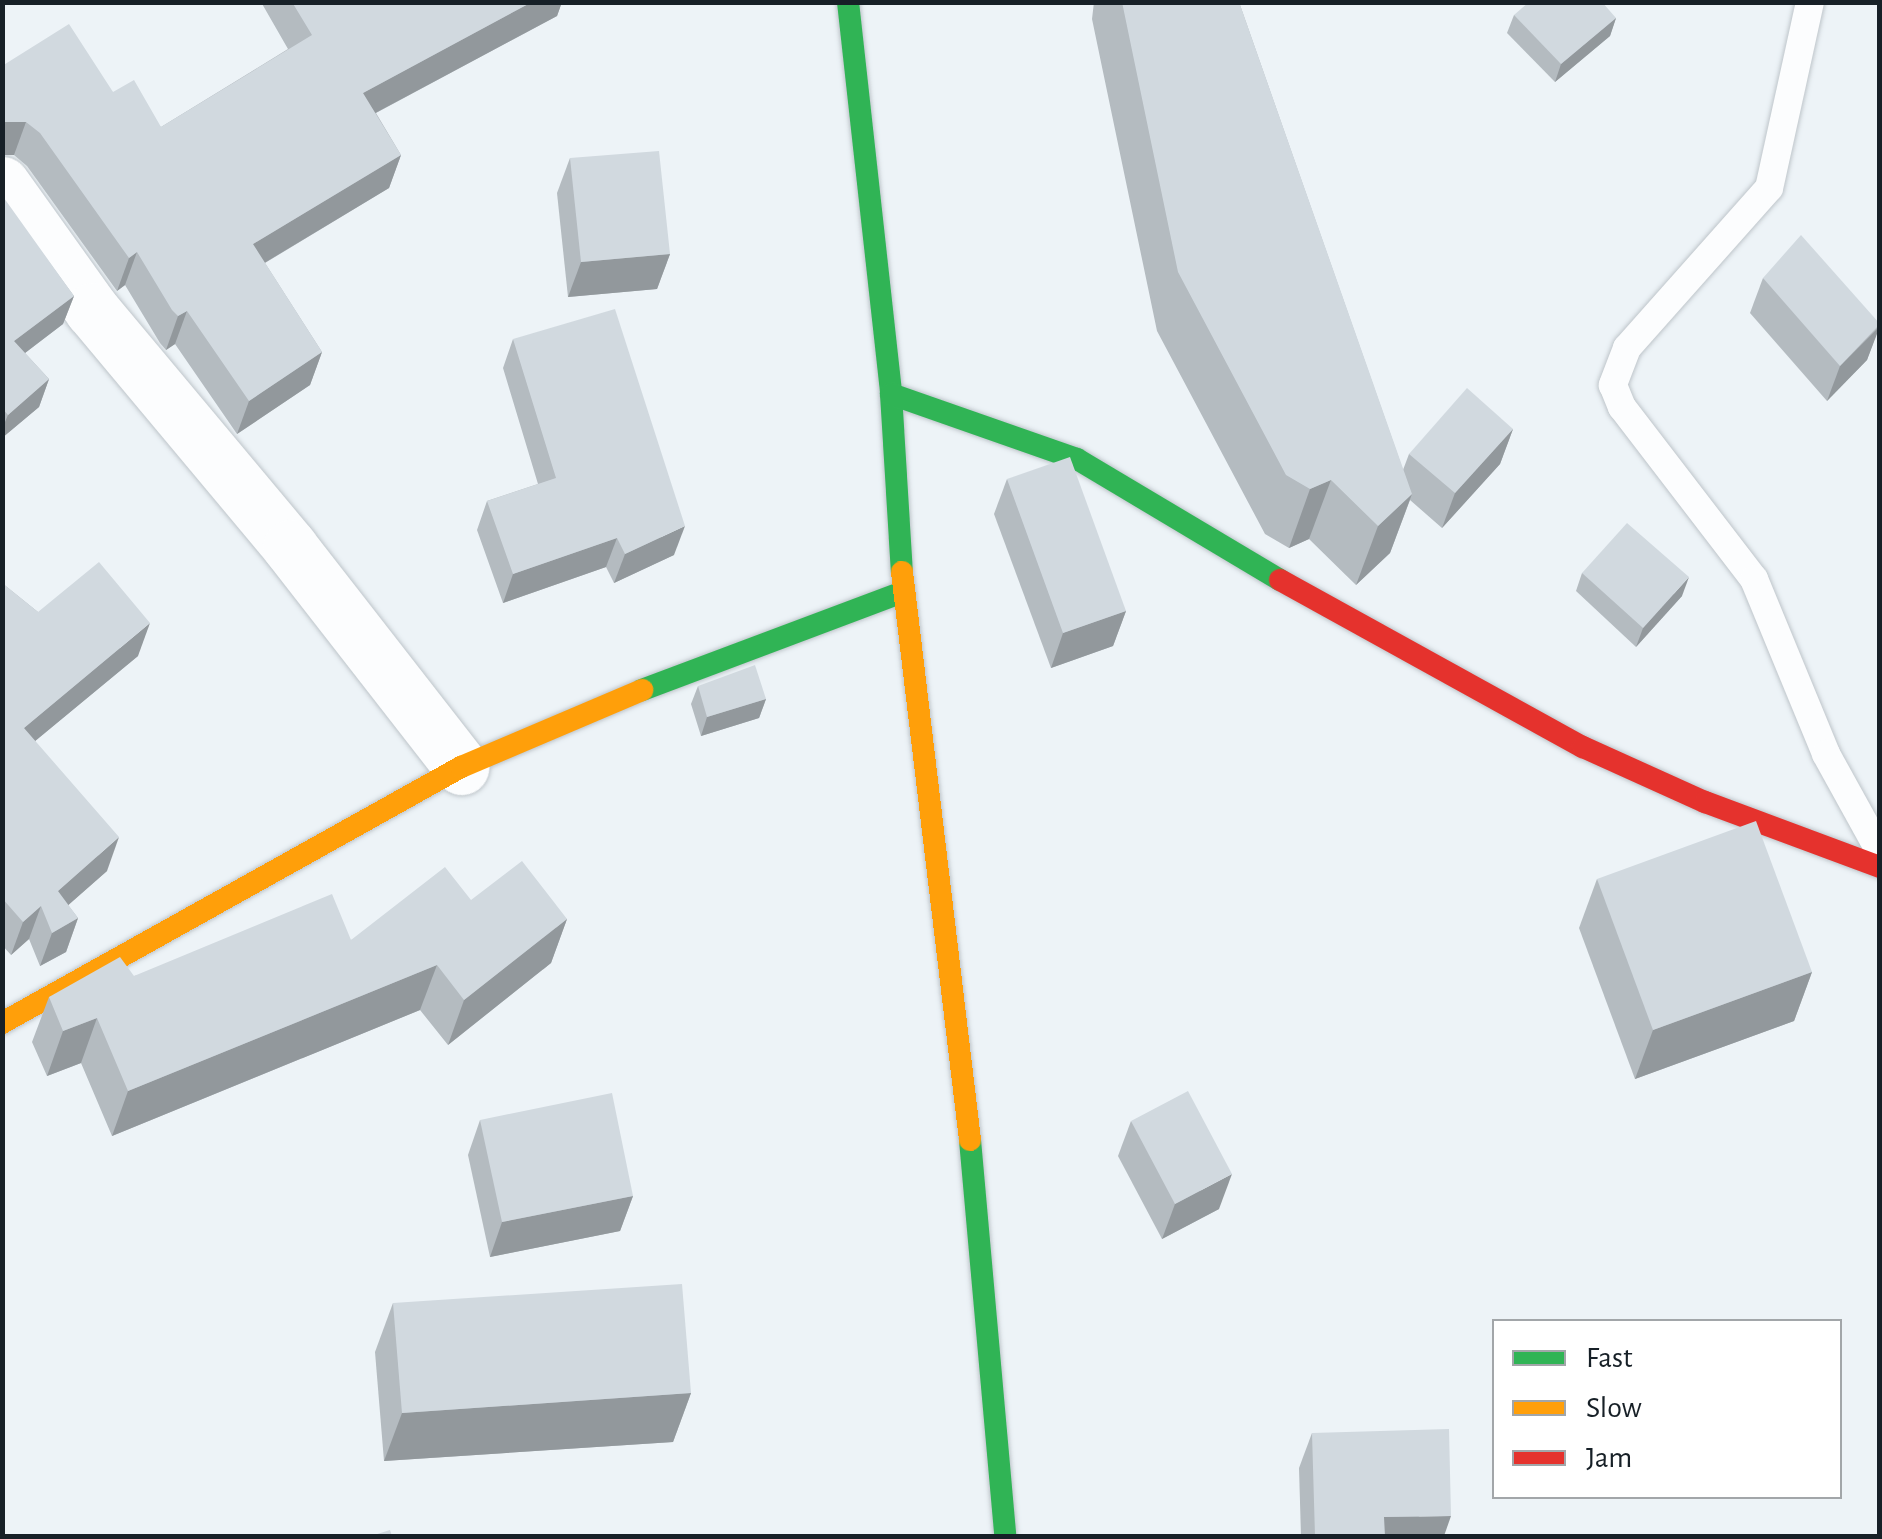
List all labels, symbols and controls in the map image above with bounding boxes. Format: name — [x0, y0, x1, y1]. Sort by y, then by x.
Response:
legend — [1492, 1319, 1842, 1499]
text: Fast — [1586, 1343, 1633, 1373]
text: Slow — [1586, 1393, 1642, 1423]
text: Jam — [1586, 1443, 1632, 1473]

